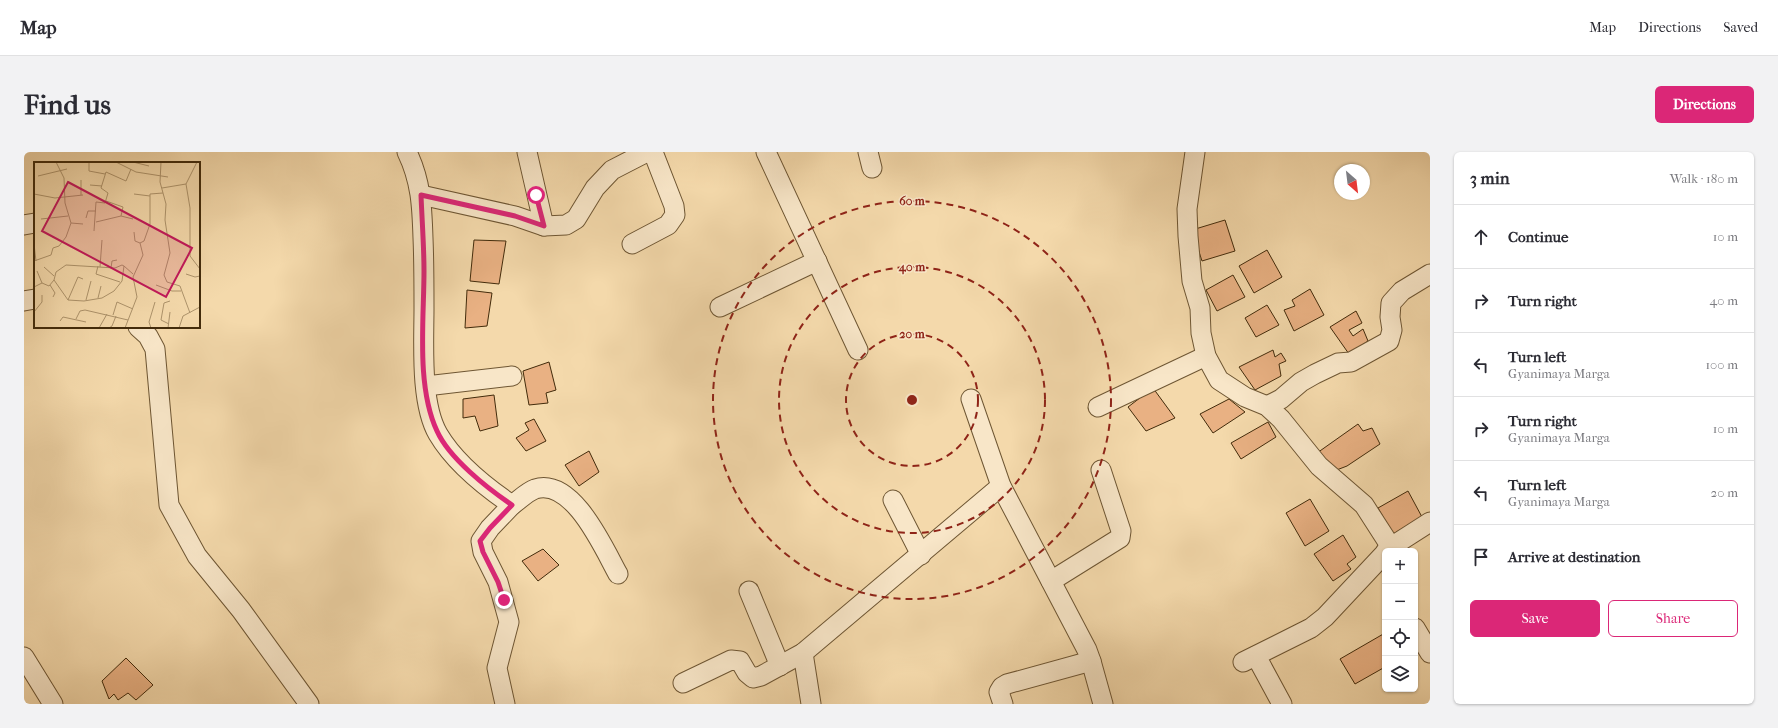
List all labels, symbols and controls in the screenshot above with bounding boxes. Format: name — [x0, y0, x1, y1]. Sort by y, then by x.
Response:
text: Map — [20, 17, 56, 39]
text: Map — [1589, 19, 1616, 36]
text: Directions — [1638, 19, 1701, 36]
text: Saved — [1723, 19, 1758, 36]
button: Directions — [1655, 86, 1754, 123]
text: Find us — [24, 88, 111, 121]
inset map — [34, 162, 200, 328]
north arrow — [1334, 164, 1370, 200]
text: 3 min — [1470, 168, 1510, 188]
text: Walk · 180 m — [1670, 171, 1738, 186]
route start — [527, 186, 545, 204]
text: 60 m — [899, 194, 926, 208]
icon: ahead — [1470, 226, 1492, 248]
text: Continue — [1508, 228, 1568, 246]
text: 10 m — [1713, 229, 1738, 244]
text: 40 m — [898, 260, 926, 275]
icon: right — [1470, 290, 1492, 312]
text: Turn right — [1508, 292, 1577, 310]
text: 40 m — [1710, 293, 1738, 308]
text: 20 m — [899, 327, 926, 341]
text: Turn left — [1508, 348, 1566, 366]
icon: left — [1470, 354, 1492, 376]
text: 100 m — [1705, 357, 1738, 372]
text: Gyanimaya Marga — [1508, 366, 1610, 381]
centre of rings — [905, 393, 919, 407]
text: Turn right — [1508, 412, 1577, 430]
icon: right — [1470, 418, 1492, 440]
text: 10 m — [1713, 421, 1738, 436]
text: Gyanimaya Marga — [1508, 430, 1610, 445]
text: Turn left — [1508, 476, 1566, 494]
icon: left — [1470, 482, 1492, 504]
text: 20 m — [1711, 485, 1738, 500]
text: Gyanimaya Marga — [1508, 494, 1610, 509]
icon: arrive — [1470, 546, 1492, 568]
map controls — [1382, 548, 1418, 692]
button: + — [1382, 548, 1418, 584]
text: Arrive at destination — [1508, 548, 1640, 566]
button: − — [1382, 584, 1418, 620]
route end — [495, 591, 513, 609]
button: Save — [1470, 600, 1600, 637]
button: Share — [1608, 600, 1738, 637]
button: locate — [1382, 620, 1418, 656]
button: layers — [1382, 656, 1418, 692]

